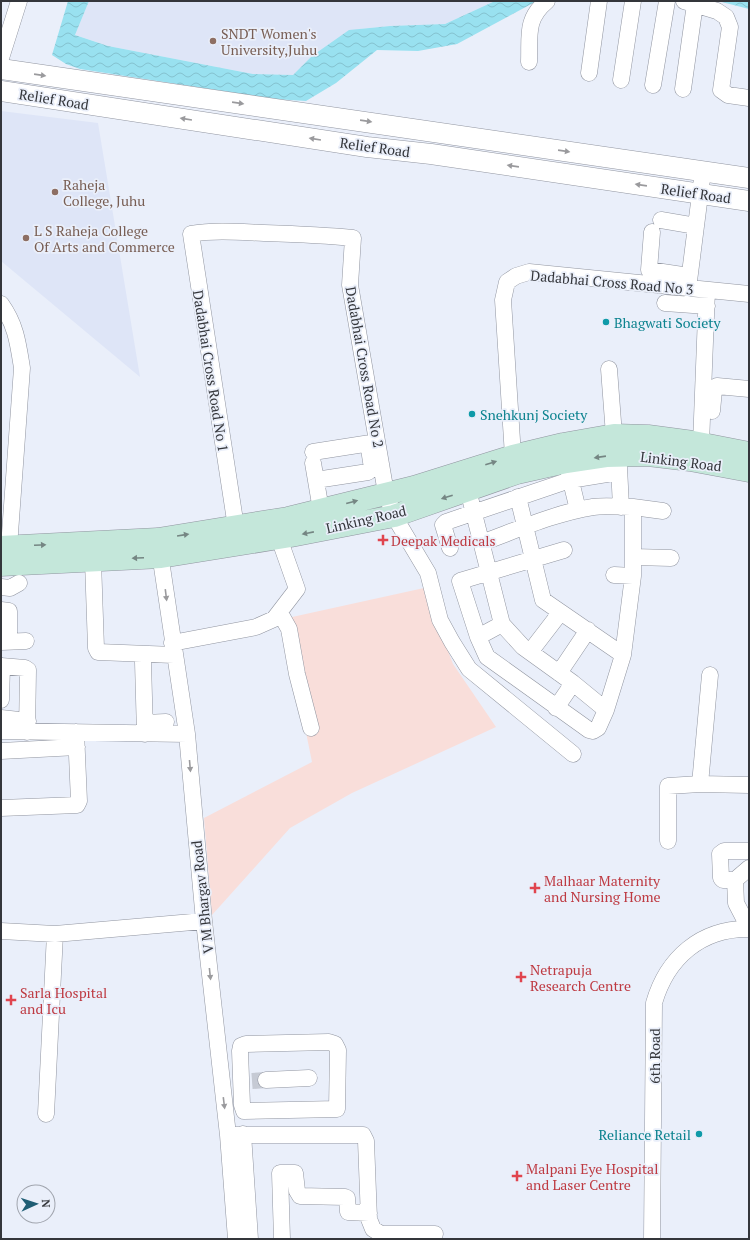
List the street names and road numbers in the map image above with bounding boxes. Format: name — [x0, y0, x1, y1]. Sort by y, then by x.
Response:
street label: Relief Road — [18, 84, 91, 114]
street label: Relief Road — [339, 133, 411, 161]
street label: Relief Road — [660, 179, 732, 207]
street label: Dadabhai Cross Road No 3 — [530, 265, 694, 299]
street label: Dadabhai Cross Road No 2 — [341, 285, 389, 449]
street label: Dadabhai Cross Road No 1 — [189, 289, 233, 453]
street label: Linking Road — [639, 447, 723, 475]
street label: Linking Road — [324, 500, 408, 537]
street label: V M Bhargav Road — [187, 839, 217, 954]
street label: 6th Road — [645, 1028, 664, 1084]

